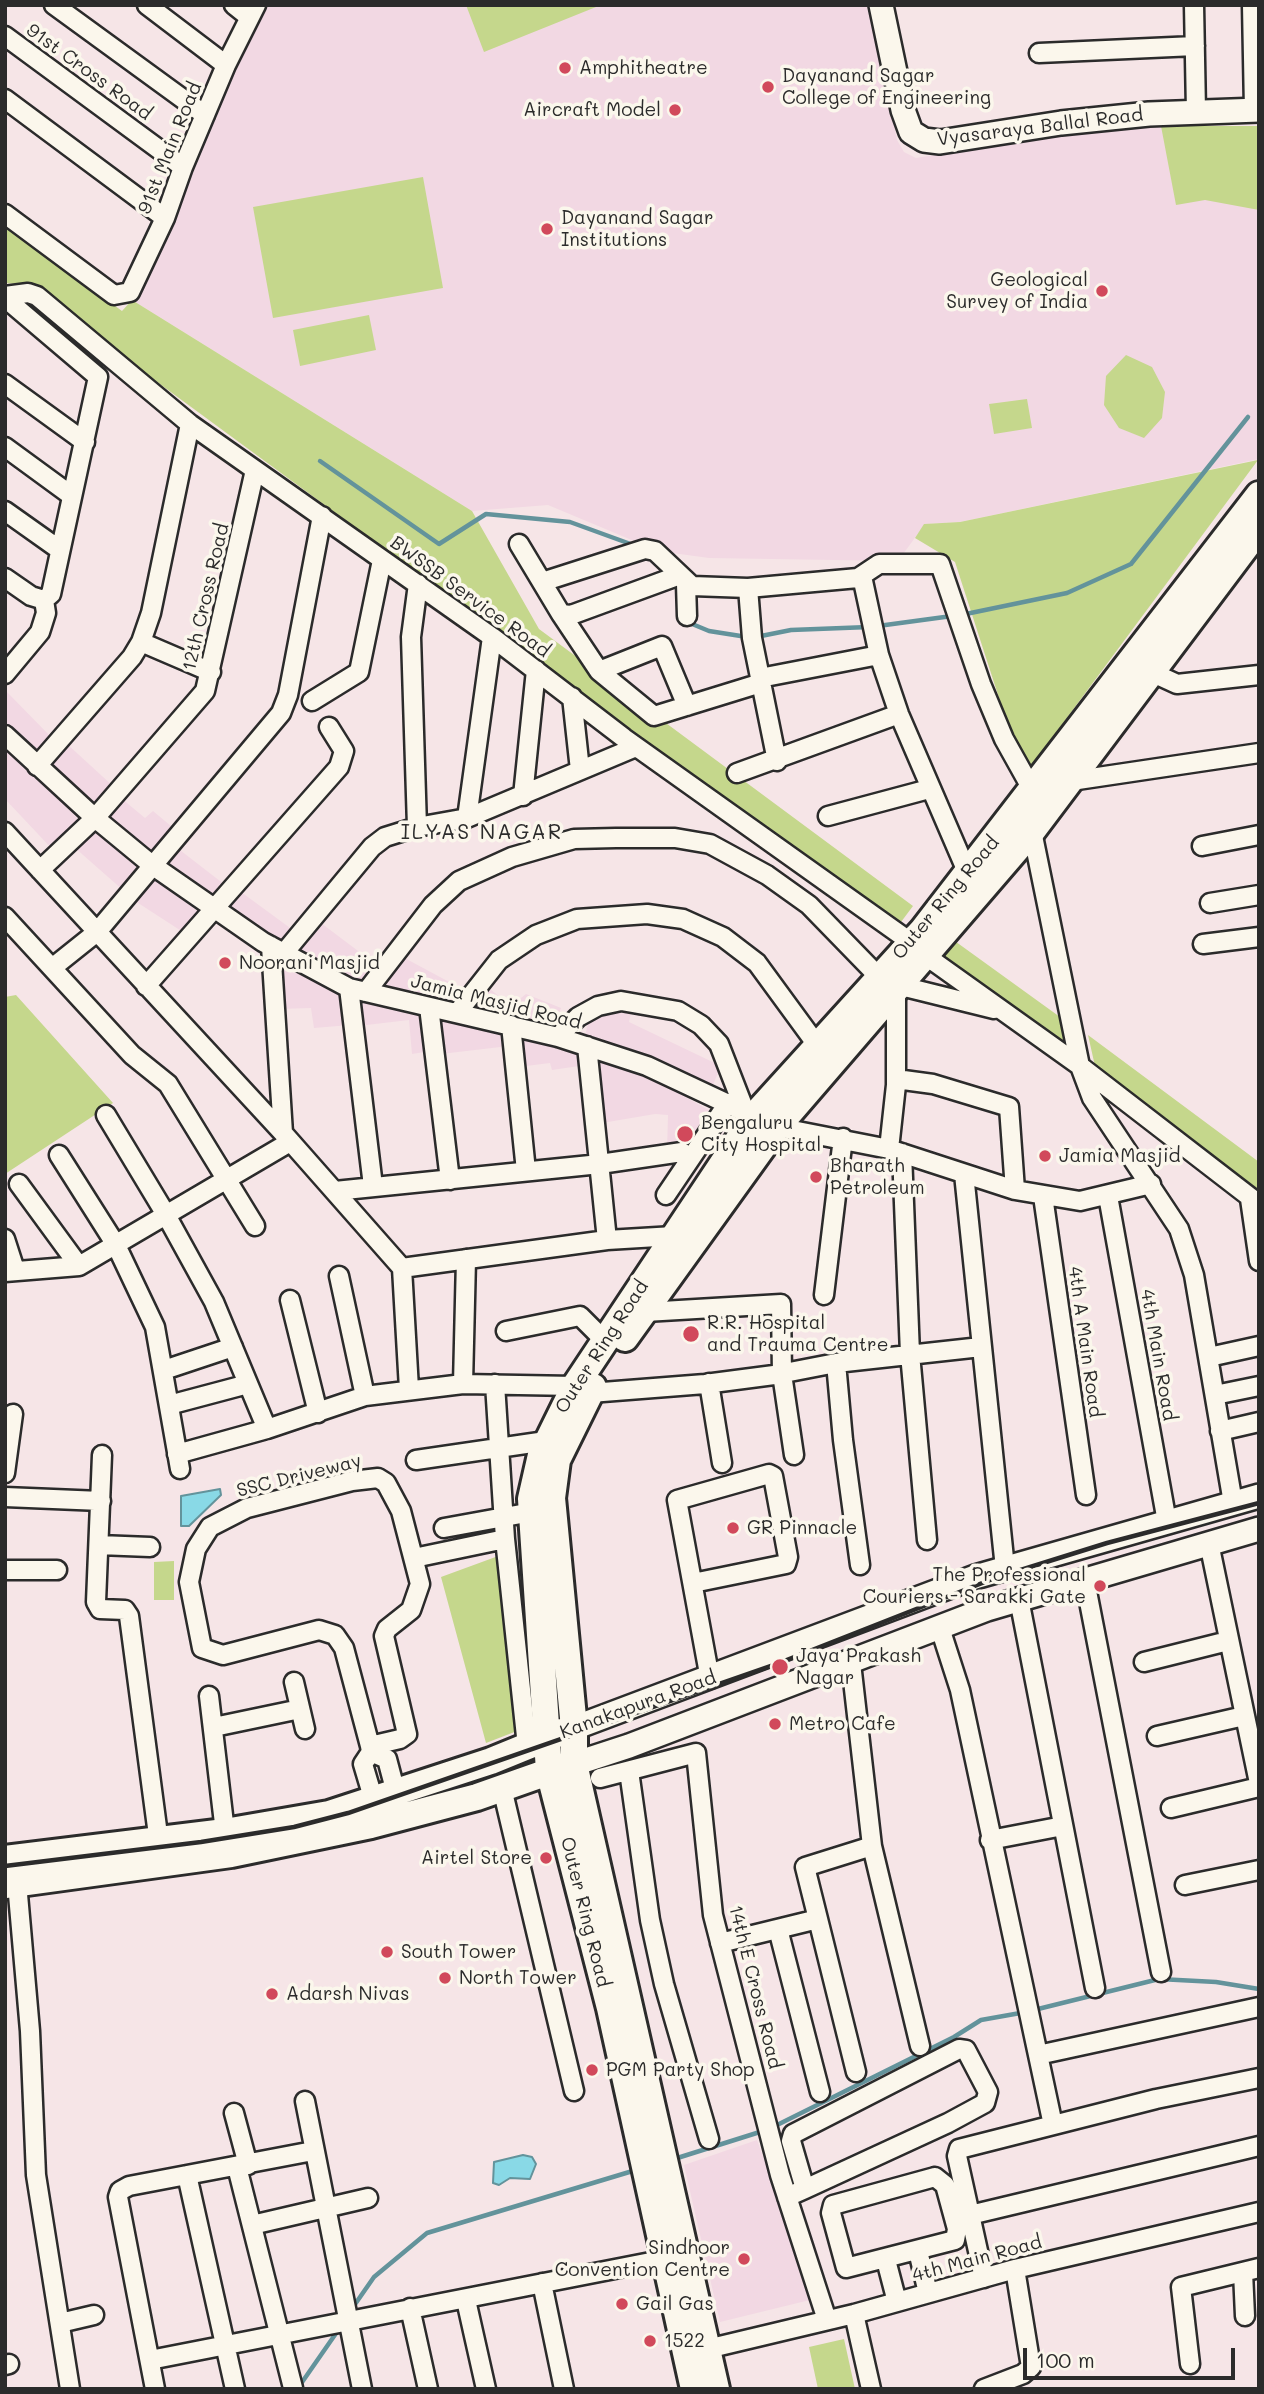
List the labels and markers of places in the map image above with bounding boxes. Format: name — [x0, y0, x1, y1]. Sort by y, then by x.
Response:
place label: Amphitheatre — [579, 57, 708, 79]
marker: Amphitheatre — [557, 60, 573, 76]
place label: Dayanand Sagar College of Engineering — [782, 65, 991, 109]
marker: Dayanand Sagar College of Engineering — [760, 79, 776, 95]
place label: Aircraft Model — [523, 99, 661, 121]
marker: Aircraft Model — [667, 102, 683, 118]
place label: Dayanand Sagar Institutions — [561, 207, 714, 251]
marker: Dayanand Sagar Institutions — [539, 221, 555, 237]
place label: Geological Survey of India — [946, 269, 1088, 313]
marker: Geological Survey of India — [1094, 283, 1110, 299]
place label: Noorani Masjid — [239, 952, 380, 974]
marker: Noorani Masjid — [217, 955, 233, 971]
place label: Bengaluru City Hospital — [701, 1112, 821, 1156]
marker: Bengaluru City Hospital — [675, 1124, 695, 1144]
place label: Jamia Masjid — [1059, 1145, 1181, 1167]
marker: Jamia Masjid — [1037, 1148, 1053, 1164]
place label: Bharath Petroleum — [830, 1155, 925, 1199]
marker: Bharath Petroleum — [808, 1169, 824, 1185]
place label: R.R. Hospital and Trauma Centre — [707, 1312, 888, 1356]
marker: R.R. Hospital and Trauma Centre — [681, 1324, 701, 1344]
place label: GR Pinnacle — [747, 1517, 857, 1539]
marker: GR Pinnacle — [725, 1520, 741, 1536]
place label: The Professional Couriers - Sarakki Gate — [863, 1564, 1086, 1608]
marker: The Professional Couriers - Sarakki Gate — [1092, 1578, 1108, 1594]
place label: Jaya Prakash Nagar — [796, 1645, 921, 1689]
marker: Jaya Prakash Nagar — [770, 1657, 790, 1677]
place label: Metro Cafe — [789, 1713, 896, 1735]
marker: Metro Cafe — [767, 1716, 783, 1732]
place label: Airtel Store — [421, 1847, 532, 1869]
marker: Airtel Store — [538, 1850, 554, 1866]
place label: South Tower — [401, 1941, 516, 1963]
marker: South Tower — [379, 1944, 395, 1960]
place label: North Tower — [459, 1967, 577, 1989]
marker: North Tower — [437, 1970, 453, 1986]
place label: Adarsh Nivas — [286, 1983, 410, 2005]
marker: Adarsh Nivas — [264, 1986, 280, 2002]
place label: PGM Party Shop — [606, 2059, 755, 2081]
marker: PGM Party Shop — [584, 2062, 600, 2078]
place label: Sindhoor Convention Centre — [555, 2237, 730, 2281]
marker: Sindhoor Convention Centre — [736, 2251, 752, 2267]
place label: Gail Gas — [636, 2293, 714, 2315]
marker: Gail Gas — [614, 2296, 630, 2312]
place label: 1522 — [664, 2330, 705, 2352]
marker: 1522 — [642, 2333, 658, 2349]

